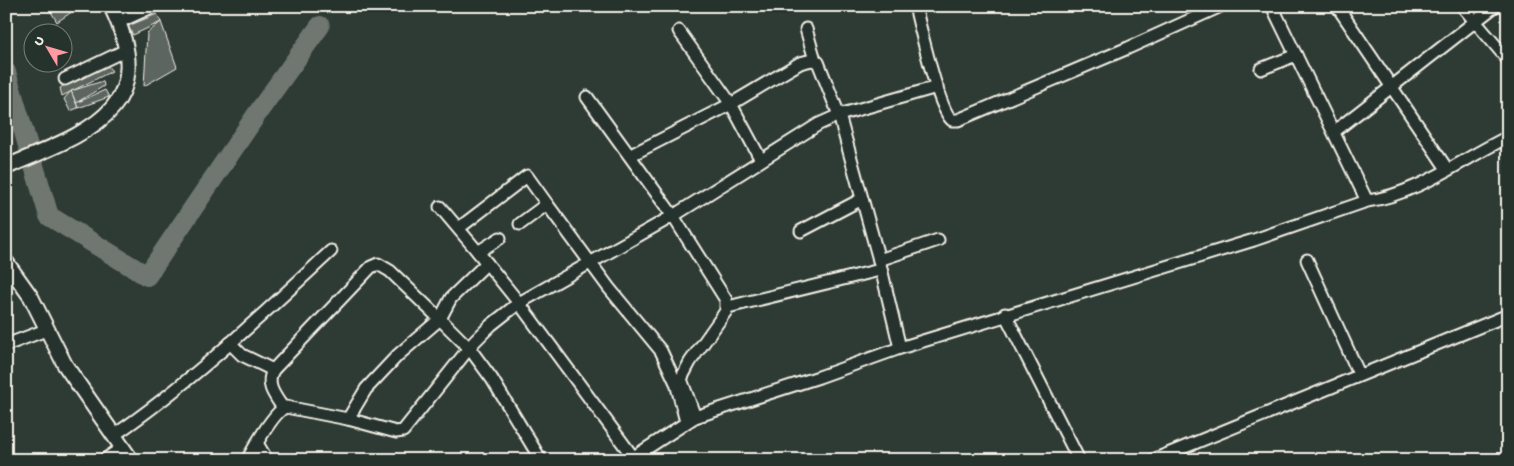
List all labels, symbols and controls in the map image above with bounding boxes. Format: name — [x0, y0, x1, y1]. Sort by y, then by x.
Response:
north arrow — [22, 22, 72, 72]
text: U — [31, 33, 49, 50]

